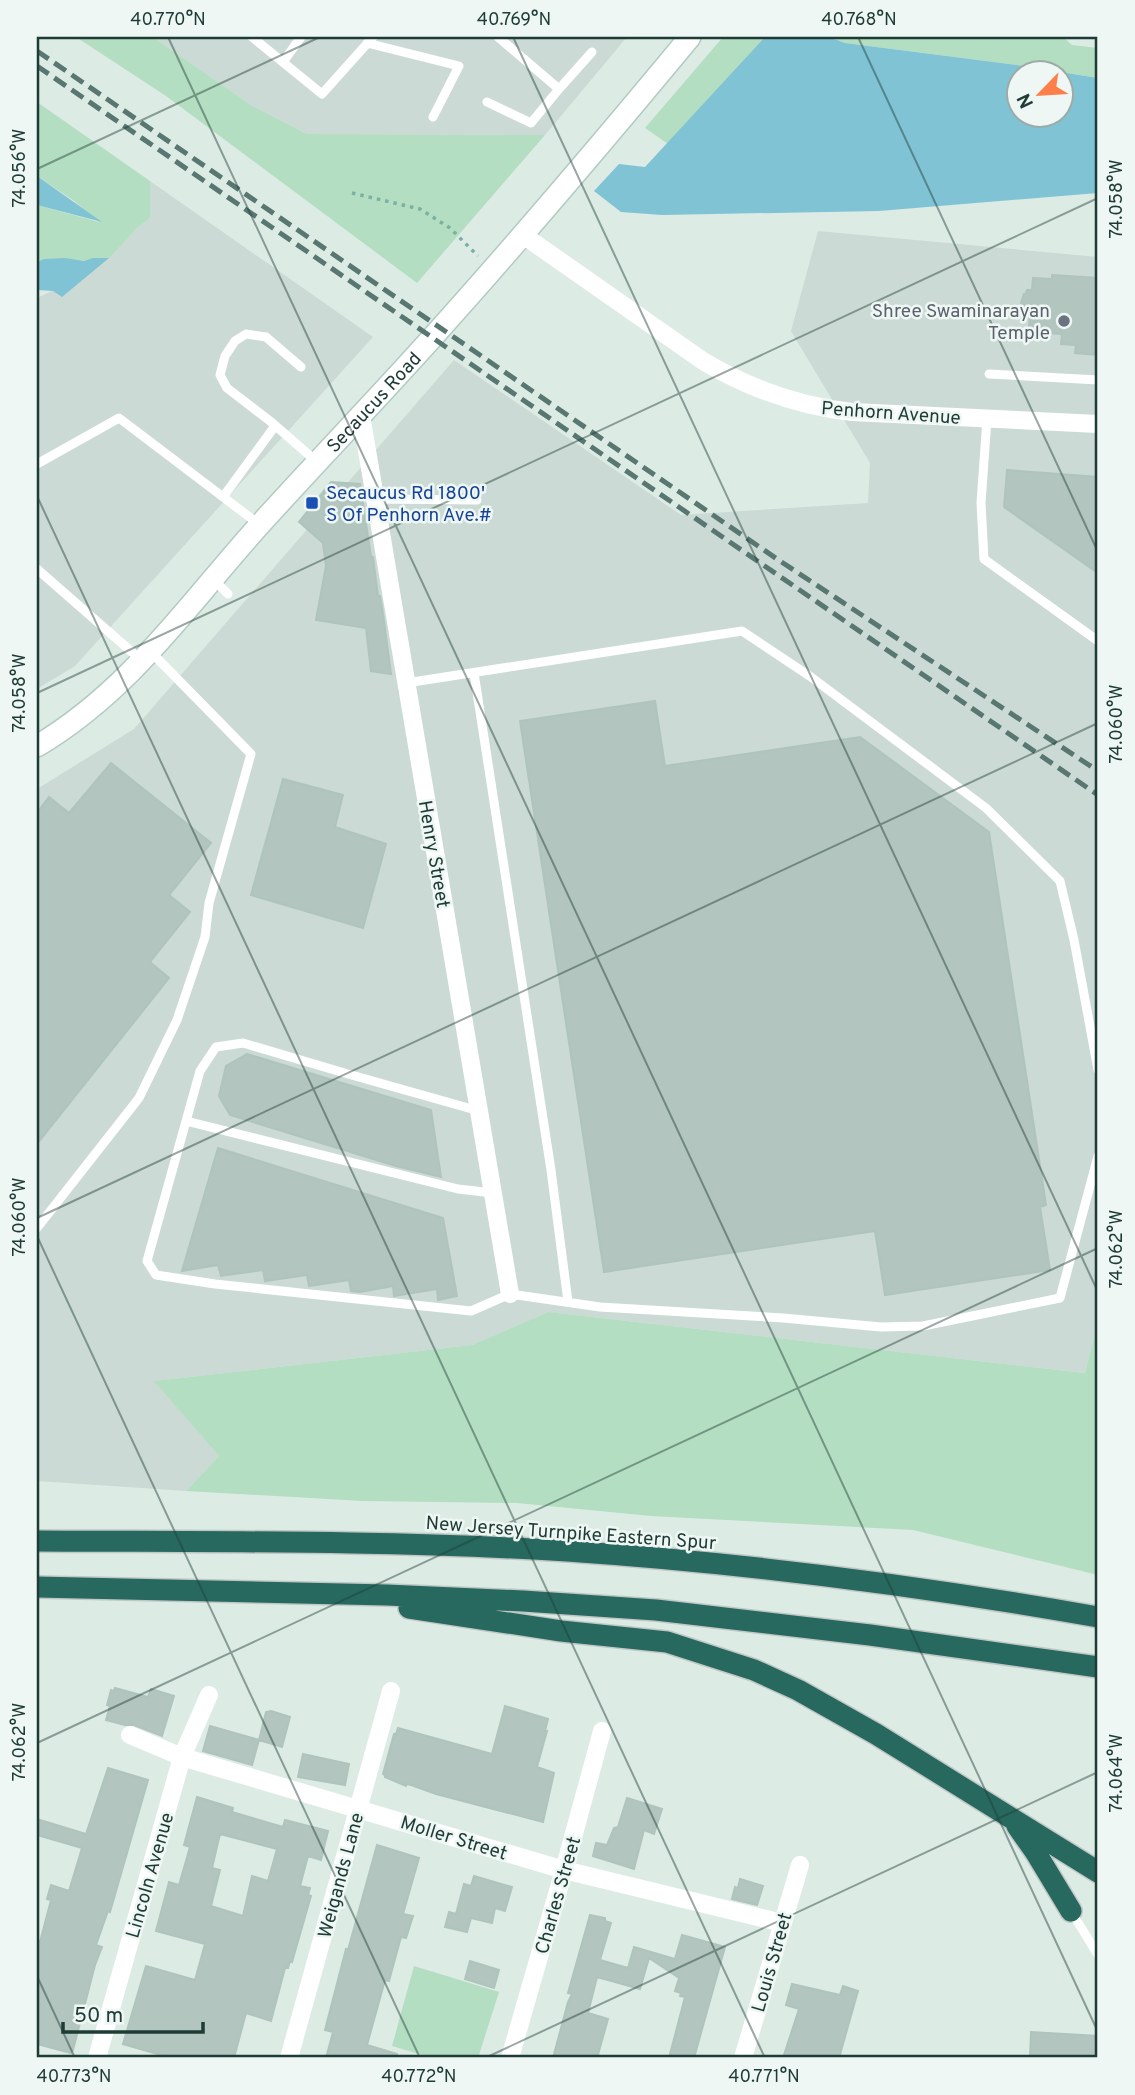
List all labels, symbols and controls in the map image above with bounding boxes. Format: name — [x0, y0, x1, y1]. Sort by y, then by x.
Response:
text: 40.770°N — [130, 9, 206, 32]
text: 40.769°N — [477, 9, 551, 32]
text: 40.768°N — [821, 9, 897, 32]
north arrow — [1006, 60, 1076, 130]
text: N — [1013, 89, 1040, 112]
text: 74.056°W — [9, 129, 32, 207]
text: 74.058°W — [1106, 159, 1129, 239]
place label: Shree Swaminarayan Temple — [872, 300, 1050, 346]
marker: Shree Swaminarayan Temple — [1056, 313, 1072, 329]
street label: Secaucus Road — [322, 348, 428, 458]
street label: Penhorn Avenue — [820, 397, 961, 431]
place label: Secaucus Rd 1800' S Of Penhorn Ave.# — [326, 482, 492, 528]
marker: Secaucus Rd 1800' S Of Penhorn Ave.# — [304, 495, 320, 511]
text: 74.058°W — [9, 653, 32, 733]
text: 74.060°W — [1106, 684, 1129, 764]
street label: Henry Street — [412, 799, 454, 910]
text: 74.060°W — [9, 1177, 32, 1257]
text: 74.062°W — [1106, 1210, 1129, 1288]
street label: New Jersey Turnpike Eastern Spur — [425, 1512, 718, 1556]
text: 74.062°W — [9, 1703, 32, 1781]
text: 74.064°W — [1106, 1734, 1129, 1812]
street label: Lincoln Avenue — [122, 1810, 180, 1941]
street label: Weigands Lane — [314, 1810, 370, 1941]
street label: Moller Street — [397, 1811, 510, 1867]
street label: Charles Street — [531, 1834, 587, 1957]
street label: Louis Street — [747, 1910, 799, 2015]
scale bar — [63, 1990, 203, 2034]
text: 50 m — [74, 2003, 123, 2030]
text: 40.773°N — [36, 2066, 112, 2089]
text: 40.772°N — [381, 2066, 457, 2089]
text: 40.771°N — [728, 2066, 800, 2089]

